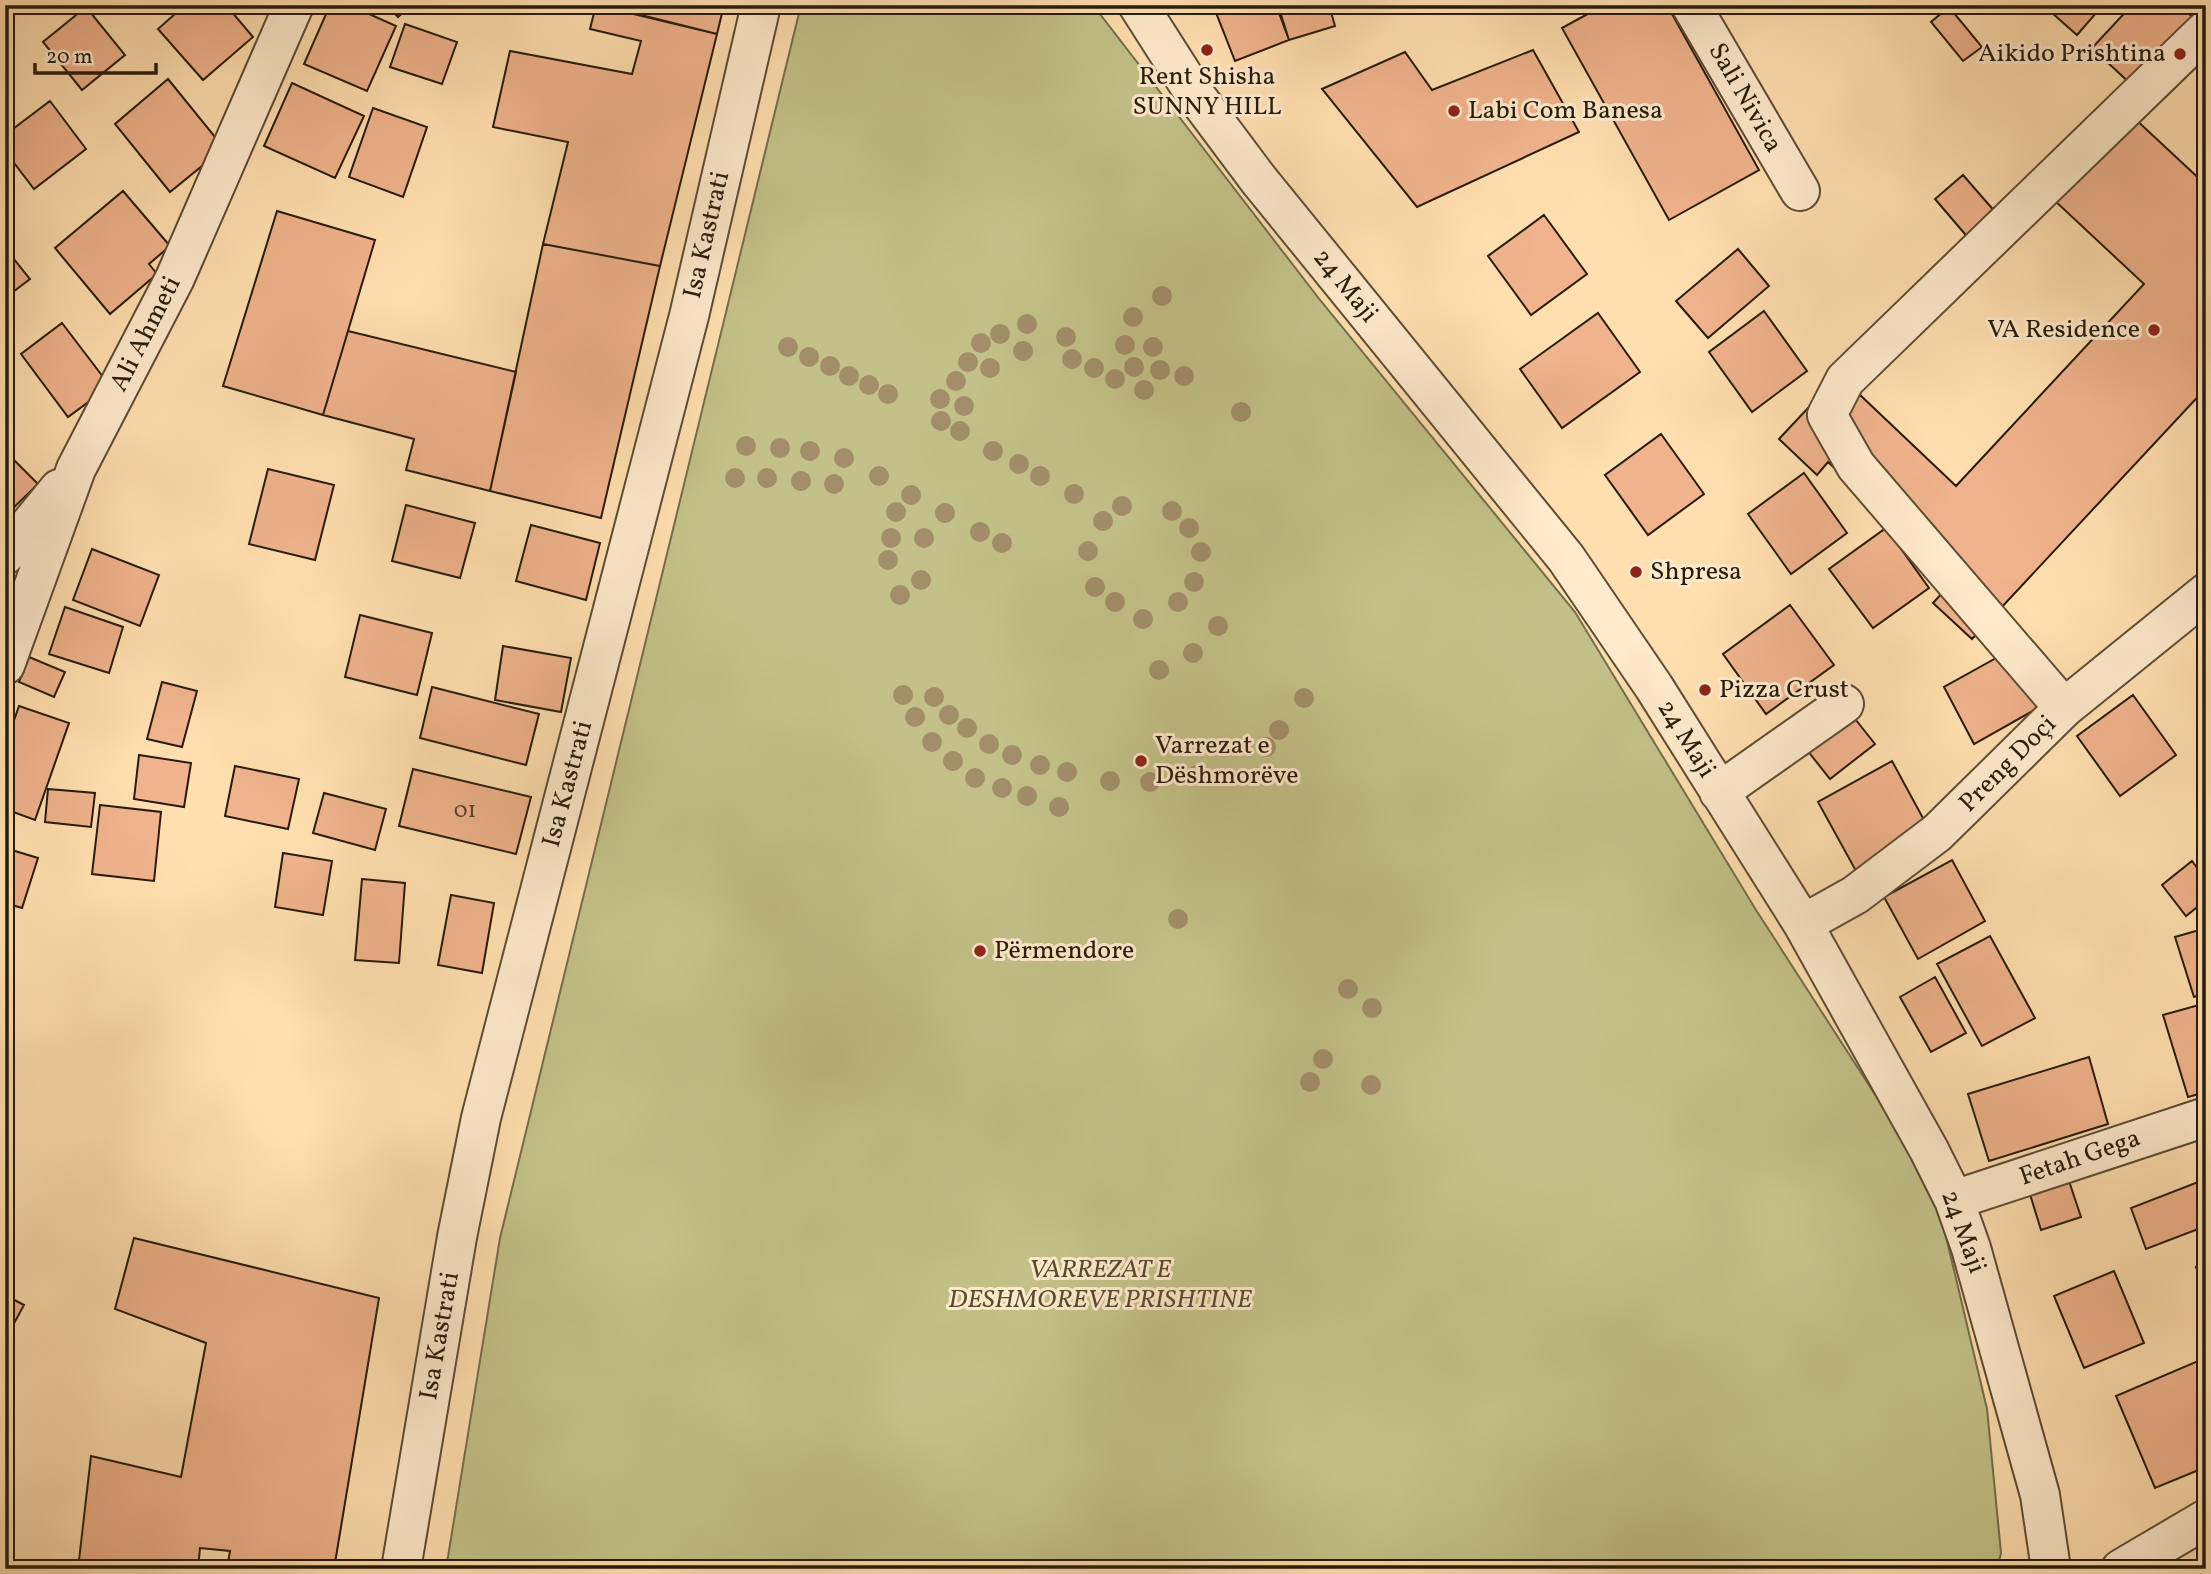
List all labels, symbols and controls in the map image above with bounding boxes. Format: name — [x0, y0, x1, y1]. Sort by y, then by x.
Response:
scale bar — [35, 32, 156, 76]
street label: Sali Nivica — [1699, 36, 1791, 160]
place label: Aikido Prishtina — [1978, 36, 2166, 72]
marker: Rent Shisha SUNNY HILL — [1199, 42, 1215, 58]
text: 20 m — [46, 43, 92, 72]
marker: Aikido Prishtina — [2172, 46, 2188, 62]
place label: Rent Shisha SUNNY HILL — [1132, 59, 1282, 125]
place label: Labi Com Banesa — [1468, 93, 1663, 129]
marker: Labi Com Banesa — [1446, 103, 1462, 119]
street label: Isa Kastrati — [675, 168, 739, 302]
street label: 24 Maji — [1304, 241, 1386, 331]
street label: Ali Ahmeti — [102, 270, 190, 398]
place label: VA Residence — [1987, 312, 2140, 348]
marker: VA Residence — [2146, 322, 2162, 338]
place label: Shpresa — [1650, 554, 1742, 590]
marker: Shpresa — [1628, 564, 1644, 580]
place label: Pizza Crust — [1719, 672, 1849, 708]
marker: Pizza Crust — [1697, 682, 1713, 698]
street label: 24 Maji — [1648, 693, 1724, 785]
street label: Preng Doçi — [1951, 707, 2065, 821]
street label: Isa Kastrati — [534, 717, 602, 851]
place label: Varrezat e Dëshmorëve — [1155, 728, 1299, 794]
marker: Varrezat e Dëshmorëve — [1133, 753, 1149, 769]
house number: 01 — [454, 795, 476, 827]
place label: Përmendore — [994, 933, 1134, 969]
marker: Përmendore — [972, 943, 988, 959]
street label: Fetah Gega — [2015, 1120, 2145, 1196]
street label: 24 Maji — [1931, 1185, 1995, 1279]
park label: VARREZAT E DESHMOREVE PRISHTINE — [948, 1252, 1253, 1318]
street label: Isa Kastrati — [411, 1269, 469, 1403]

